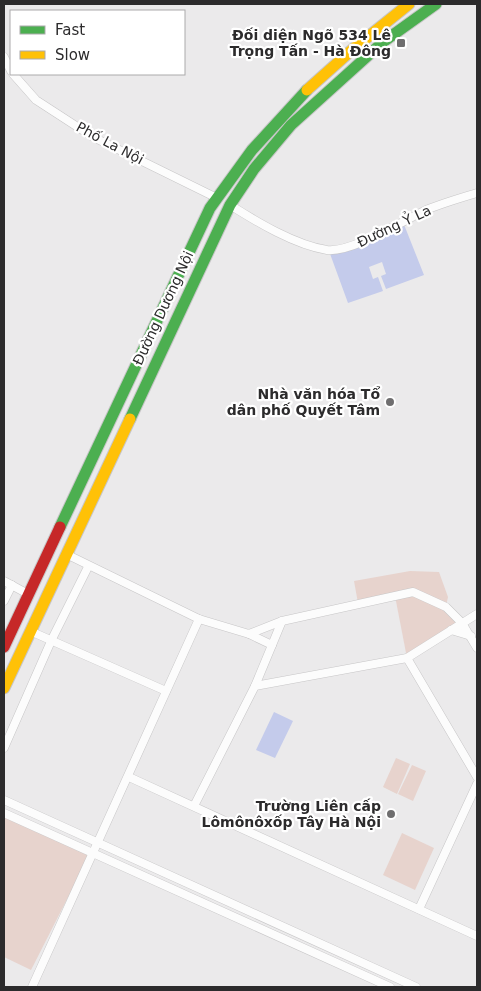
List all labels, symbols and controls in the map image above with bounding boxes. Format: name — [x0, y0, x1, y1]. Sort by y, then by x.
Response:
legend — [10, 10, 185, 75]
text: Fast — [55, 21, 85, 39]
place label: Đối diện Ngõ 534 Lê Trọng Tấn - Hà Đông — [230, 27, 391, 59]
marker: Đối diện Ngõ 534 Lê Trọng Tấn - Hà Đông — [395, 37, 407, 49]
text: Slow — [55, 46, 90, 64]
street label: Phố La Nội — [74, 119, 146, 167]
street label: Đường Ỷ La — [354, 201, 434, 250]
street label: Đường Dương Nội — [130, 248, 196, 368]
place label: Nhà văn hóa Tổ dân phố Quyết Tâm — [227, 386, 380, 418]
marker: Nhà văn hóa Tổ dân phố Quyết Tâm — [384, 396, 396, 408]
place label: Trường Liên cấp Lômônôxốp Tây Hà Nội — [202, 798, 381, 830]
marker: Trường Liên cấp Lômônôxốp Tây Hà Nội — [385, 808, 397, 820]

